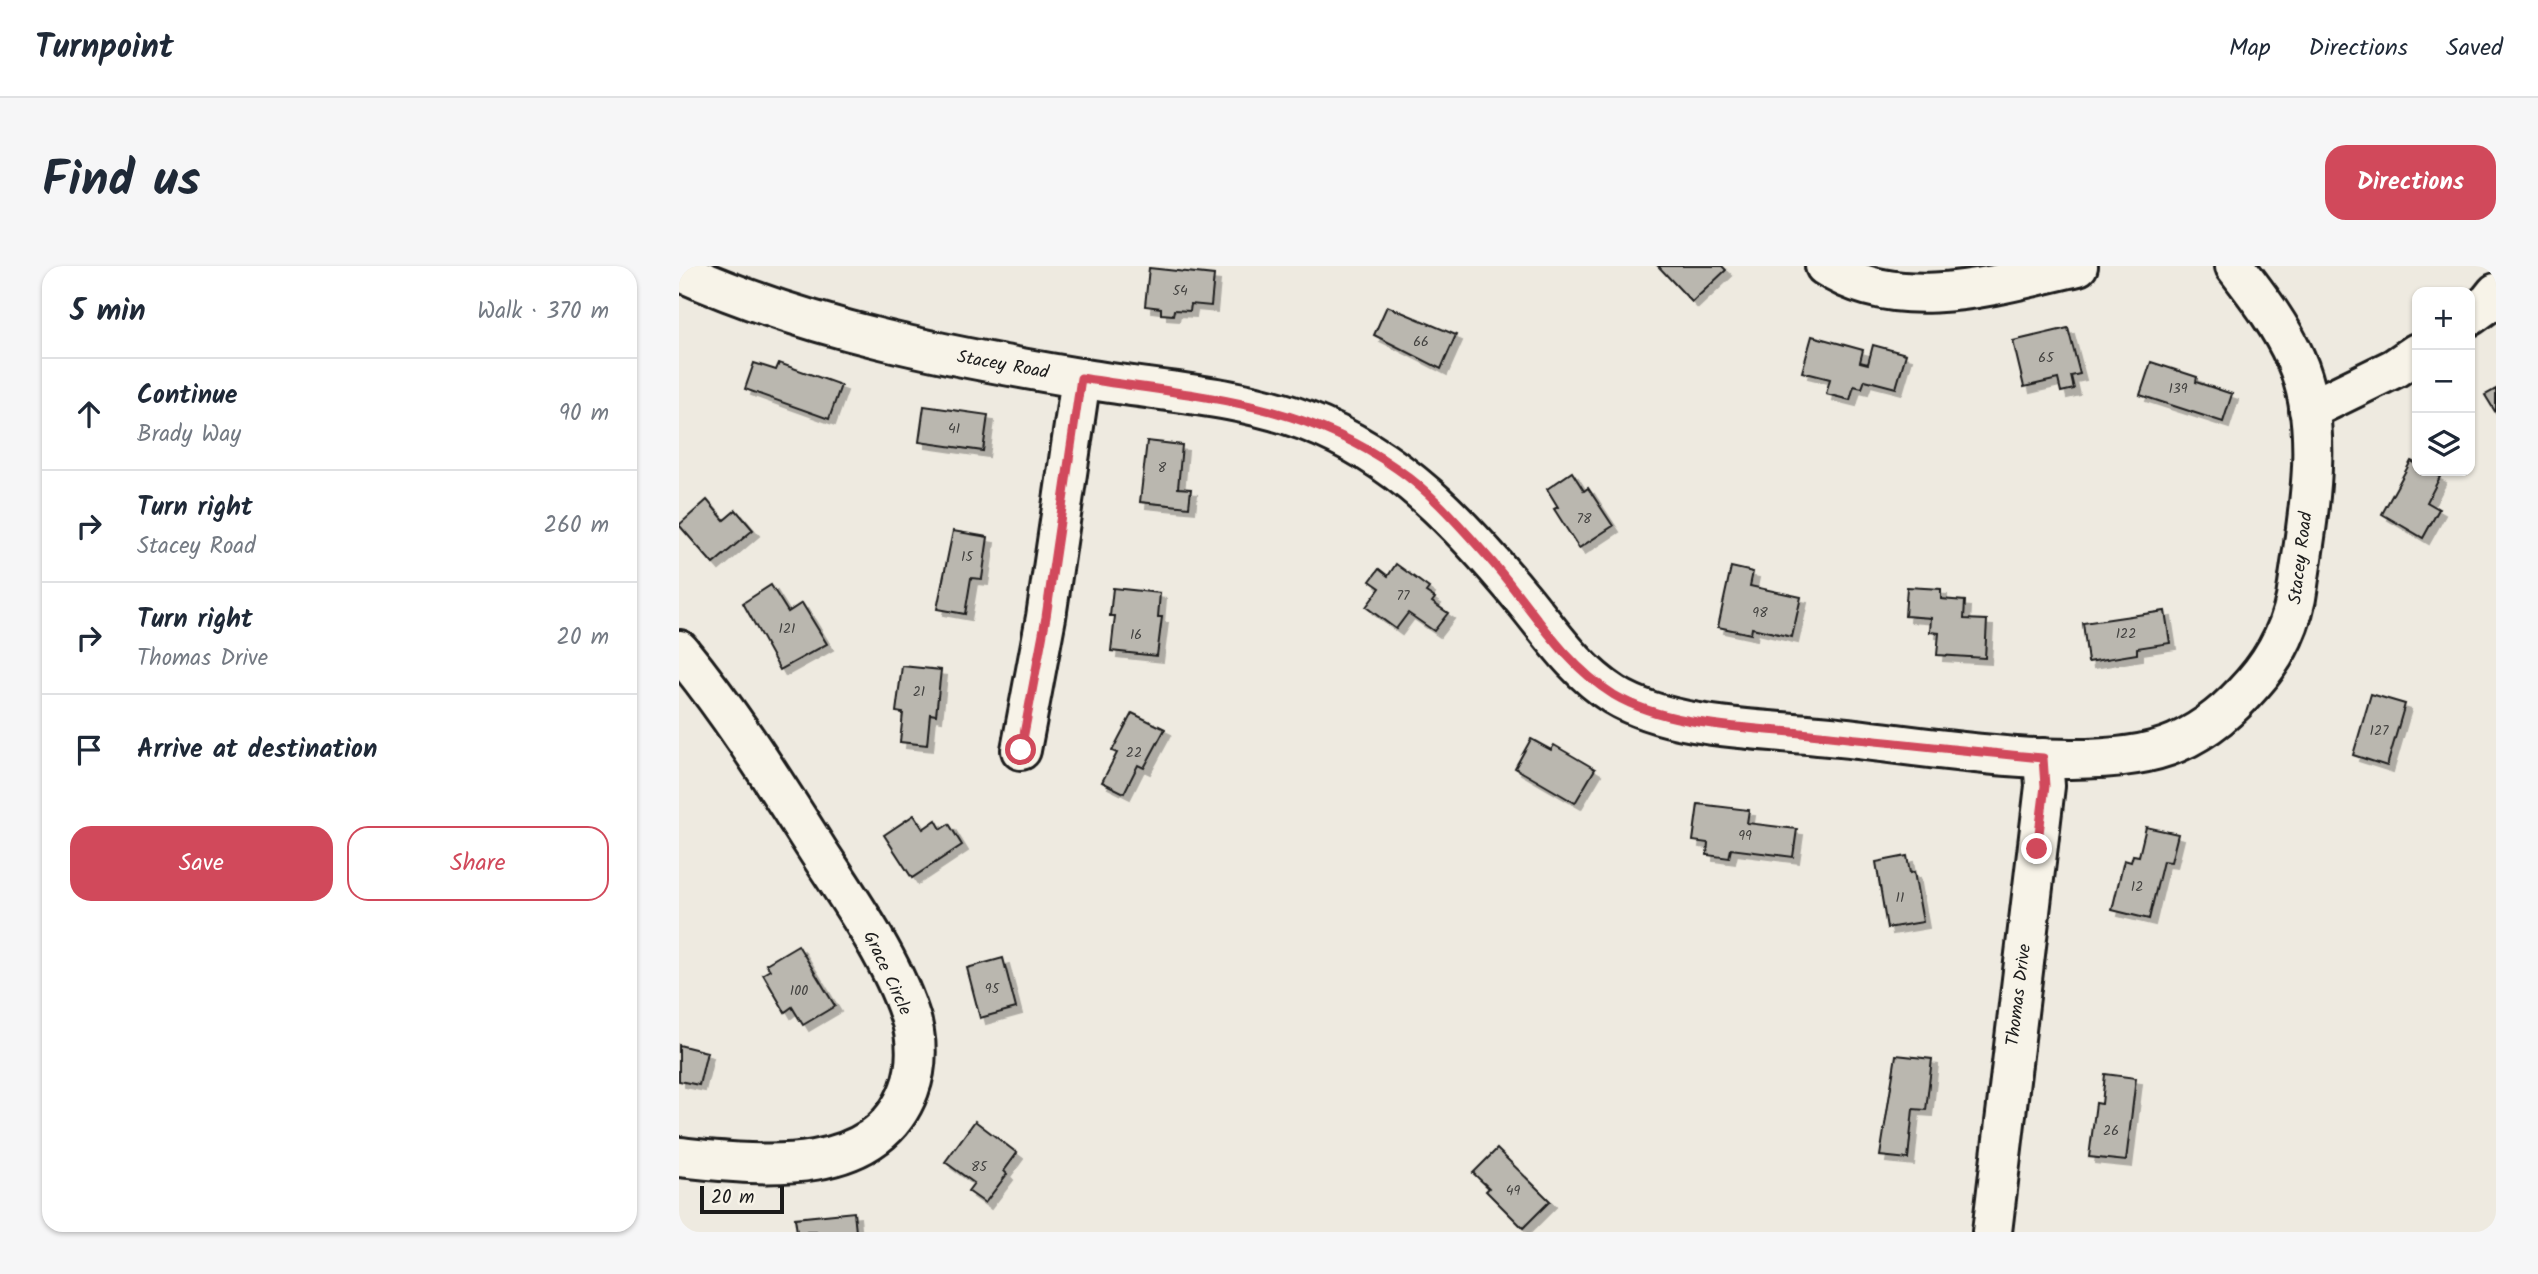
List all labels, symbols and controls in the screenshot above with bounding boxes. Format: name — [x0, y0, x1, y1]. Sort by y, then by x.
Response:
text: Turnpoint — [35, 22, 174, 75]
text: Map — [2229, 29, 2271, 68]
text: Directions — [2309, 29, 2408, 68]
text: Saved — [2446, 29, 2503, 68]
text: Find us — [42, 143, 200, 221]
button: Directions — [2325, 145, 2496, 220]
house number: 54 — [1172, 280, 1188, 302]
map controls — [2412, 287, 2475, 476]
button: + — [2412, 287, 2475, 350]
text: 5 min — [70, 288, 146, 336]
text: Walk · 370 m — [477, 294, 609, 330]
house number: 66 — [1413, 331, 1429, 353]
street label: Stacey Road — [955, 343, 1052, 388]
house number: 65 — [2038, 347, 2055, 369]
button: − — [2412, 350, 2475, 413]
text: Continue — [137, 375, 238, 417]
house number: 139 — [2168, 378, 2188, 400]
icon: ahead — [70, 395, 108, 433]
text: 90 m — [559, 396, 609, 432]
button: layers — [2412, 413, 2475, 476]
text: Brady Way — [137, 417, 241, 453]
house number: 41 — [948, 418, 960, 440]
house number: 8 — [1158, 457, 1167, 479]
text: Turn right — [137, 487, 253, 529]
icon: right — [70, 507, 108, 545]
text: 260 m — [544, 508, 609, 544]
house number: 78 — [1577, 508, 1592, 530]
street label: Stacey Road — [2281, 509, 2322, 606]
text: Stacey Road — [137, 529, 256, 565]
house number: 15 — [961, 546, 974, 568]
house number: 77 — [1397, 585, 1410, 607]
text: Turn right — [137, 599, 253, 641]
house number: 98 — [1752, 602, 1768, 624]
house number: 121 — [779, 618, 795, 640]
icon: right — [70, 619, 108, 657]
text: 20 m — [557, 620, 609, 656]
house number: 122 — [2116, 623, 2136, 645]
house number: 16 — [1130, 624, 1142, 646]
text: Thomas Drive — [137, 641, 268, 677]
house number: 21 — [913, 681, 925, 703]
house number: 127 — [2370, 720, 2389, 742]
text: Arrive at destination — [137, 729, 377, 771]
icon: arrive — [70, 731, 108, 769]
route start — [1005, 734, 1036, 765]
house number: 22 — [1126, 742, 1142, 764]
house number: 99 — [1738, 825, 1752, 847]
button: Save — [70, 826, 333, 901]
button: Share — [347, 826, 609, 901]
route end — [2021, 833, 2052, 864]
house number: 12 — [2131, 876, 2143, 898]
house number: 11 — [1896, 887, 1904, 909]
street label: Grace Circle — [854, 927, 919, 1021]
street label: Thomas Drive — [1999, 942, 2040, 1048]
house number: 95 — [985, 978, 1001, 1000]
house number: 100 — [790, 980, 808, 1002]
house number: 26 — [2103, 1120, 2119, 1142]
house number: 85 — [971, 1156, 988, 1178]
house number: 49 — [1506, 1180, 1520, 1202]
scale bar — [700, 1183, 784, 1215]
text: 20 m — [711, 1183, 754, 1213]

